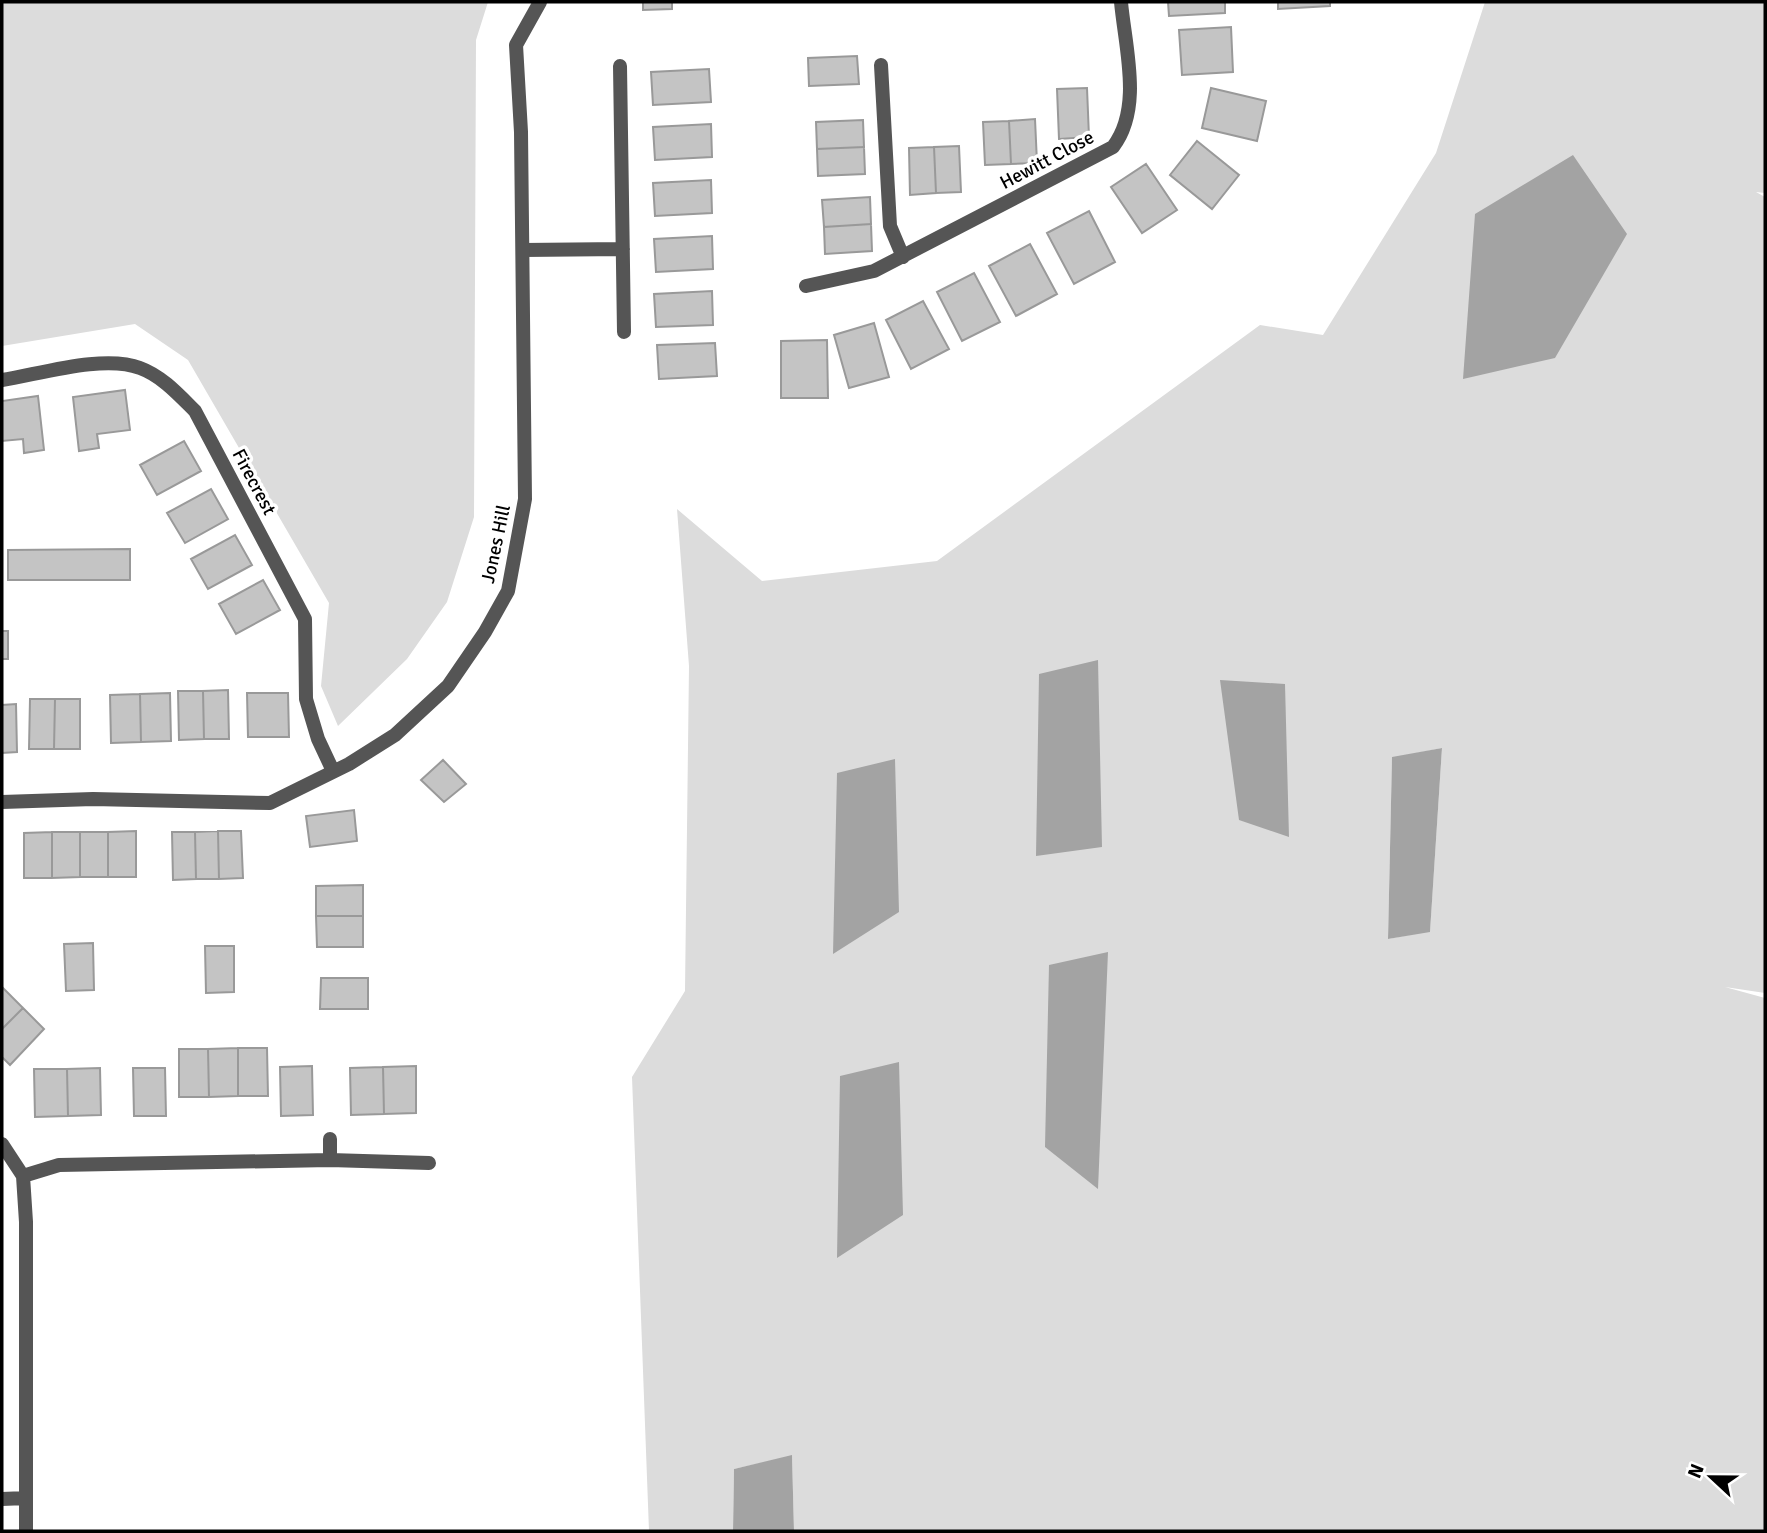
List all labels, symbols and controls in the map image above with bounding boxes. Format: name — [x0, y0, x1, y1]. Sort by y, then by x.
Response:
street label: Hewitt Close — [996, 125, 1098, 195]
street label: Firecrest — [227, 445, 281, 519]
street label: Jones Hill — [476, 503, 516, 585]
north arrow — [1676, 1442, 1746, 1512]
text: N — [1683, 1460, 1710, 1482]

